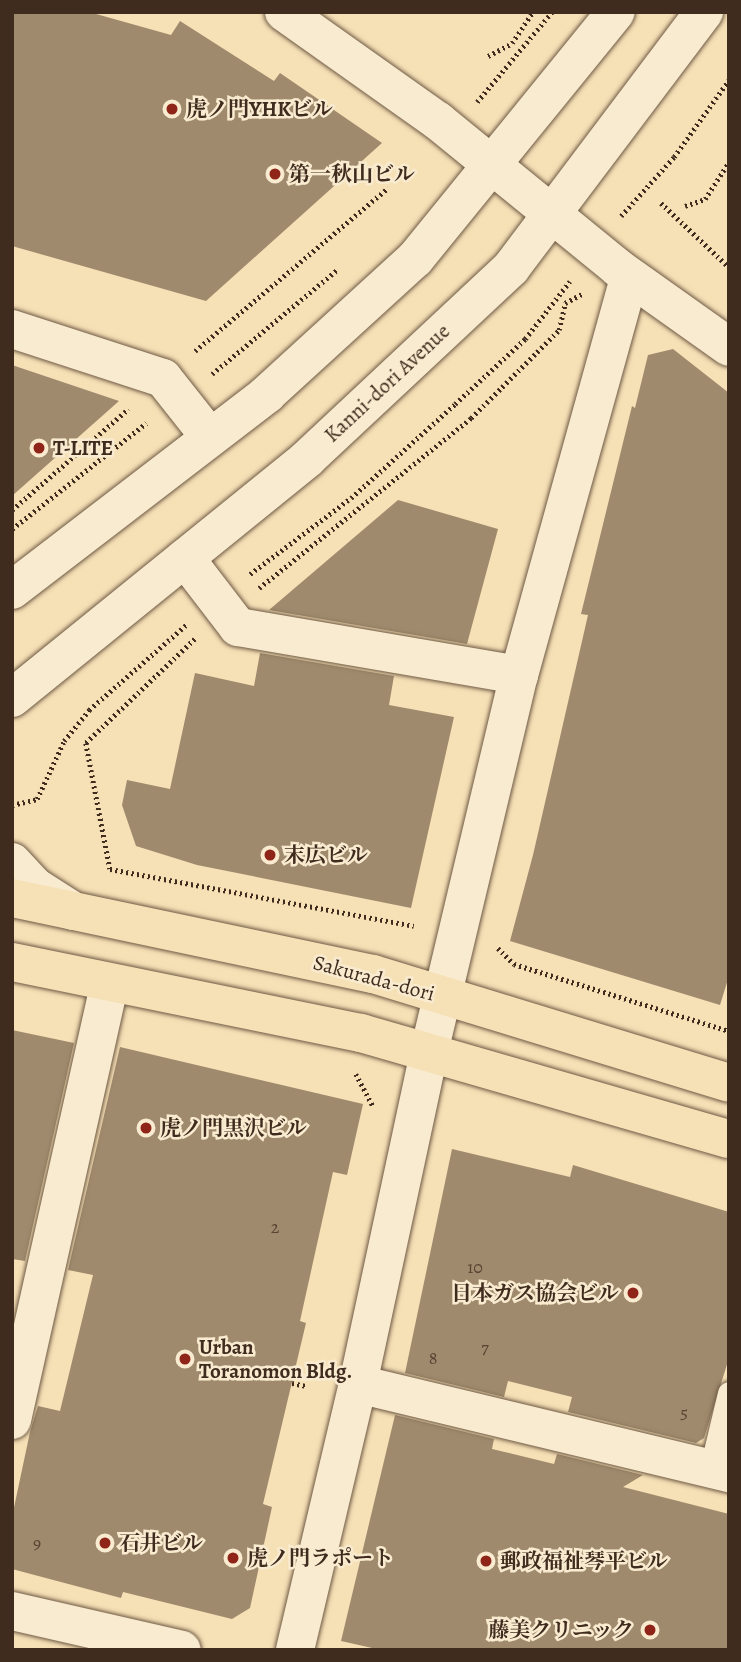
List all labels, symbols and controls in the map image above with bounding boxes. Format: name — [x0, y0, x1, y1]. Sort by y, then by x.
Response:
place label: 虎ノ門YHKビル — [186, 96, 333, 122]
marker: 虎ノ門YHKビル — [164, 101, 180, 117]
place label: 第一秋山ビル — [289, 161, 415, 187]
marker: 第一秋山ビル — [267, 166, 283, 182]
street label: Kanni-dori Avenue — [319, 319, 455, 447]
place label: T-LITE — [53, 435, 113, 461]
marker: T-LITE — [31, 440, 47, 456]
place label: 末広ビル — [284, 842, 368, 868]
marker: 末広ビル — [262, 847, 278, 863]
street label: Sakurada-dori — [311, 950, 437, 1006]
place label: 虎ノ門黒沢ビル — [160, 1115, 307, 1141]
marker: 虎ノ門黒沢ビル — [138, 1120, 154, 1136]
house number: 2 — [271, 1216, 279, 1238]
house number: 10 — [467, 1256, 483, 1278]
place label: 日本ガス協会ビル — [451, 1280, 619, 1306]
marker: 日本ガス協会ビル — [625, 1285, 641, 1301]
place label: Urban Toranomon Bldg. — [199, 1334, 352, 1384]
house number: 7 — [481, 1336, 489, 1358]
house number: 8 — [429, 1347, 437, 1369]
marker: Urban Toranomon Bldg. — [177, 1351, 193, 1367]
house number: 5 — [680, 1401, 688, 1423]
place label: 石井ビル — [119, 1530, 203, 1556]
house number: 9 — [33, 1532, 41, 1554]
marker: 石井ビル — [97, 1535, 113, 1551]
place label: 虎ノ門ラポート — [247, 1545, 394, 1571]
place label: 郵政福祉琴平ビル — [500, 1548, 668, 1574]
marker: 虎ノ門ラポート — [225, 1550, 241, 1566]
marker: 郵政福祉琴平ビル — [478, 1553, 494, 1569]
place label: 藤美クリニック — [487, 1617, 634, 1643]
marker: 藤美クリニック — [640, 1620, 660, 1640]

